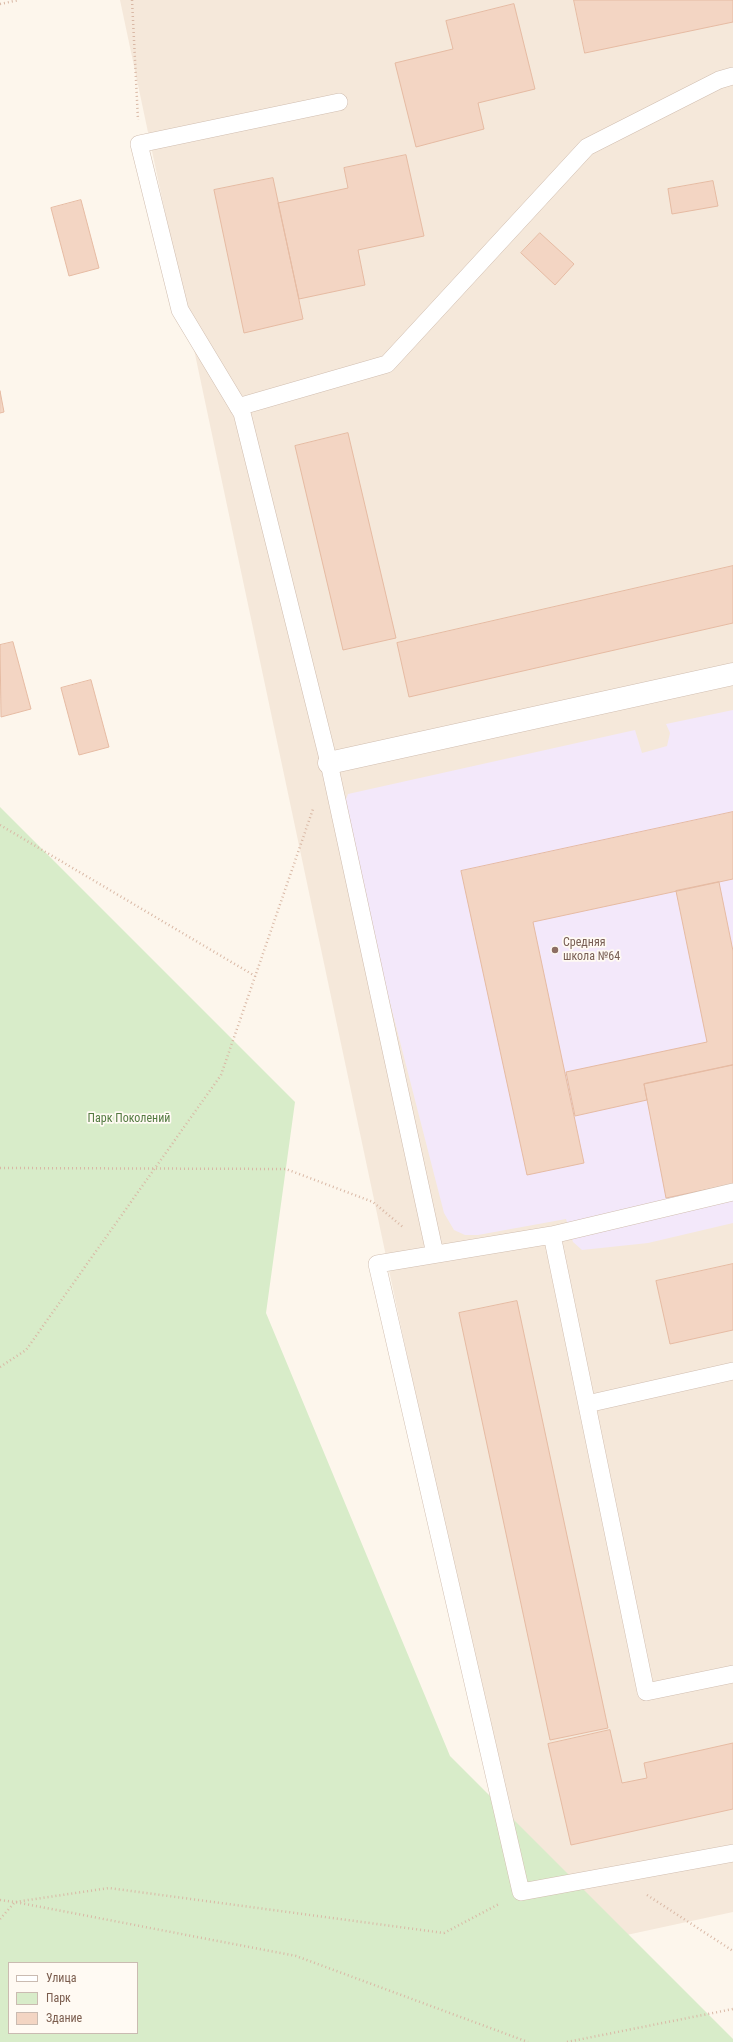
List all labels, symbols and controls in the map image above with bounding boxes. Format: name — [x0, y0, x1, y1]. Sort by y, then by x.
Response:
place label: Средняя школа №64 — [563, 936, 620, 964]
marker: Средняя школа №64 — [550, 945, 560, 955]
park label: Парк Поколений — [88, 1112, 170, 1126]
legend — [8, 1962, 138, 2034]
text: Улица — [46, 1971, 76, 1985]
text: Парк — [46, 1991, 71, 2005]
text: Здание — [46, 2011, 82, 2025]

